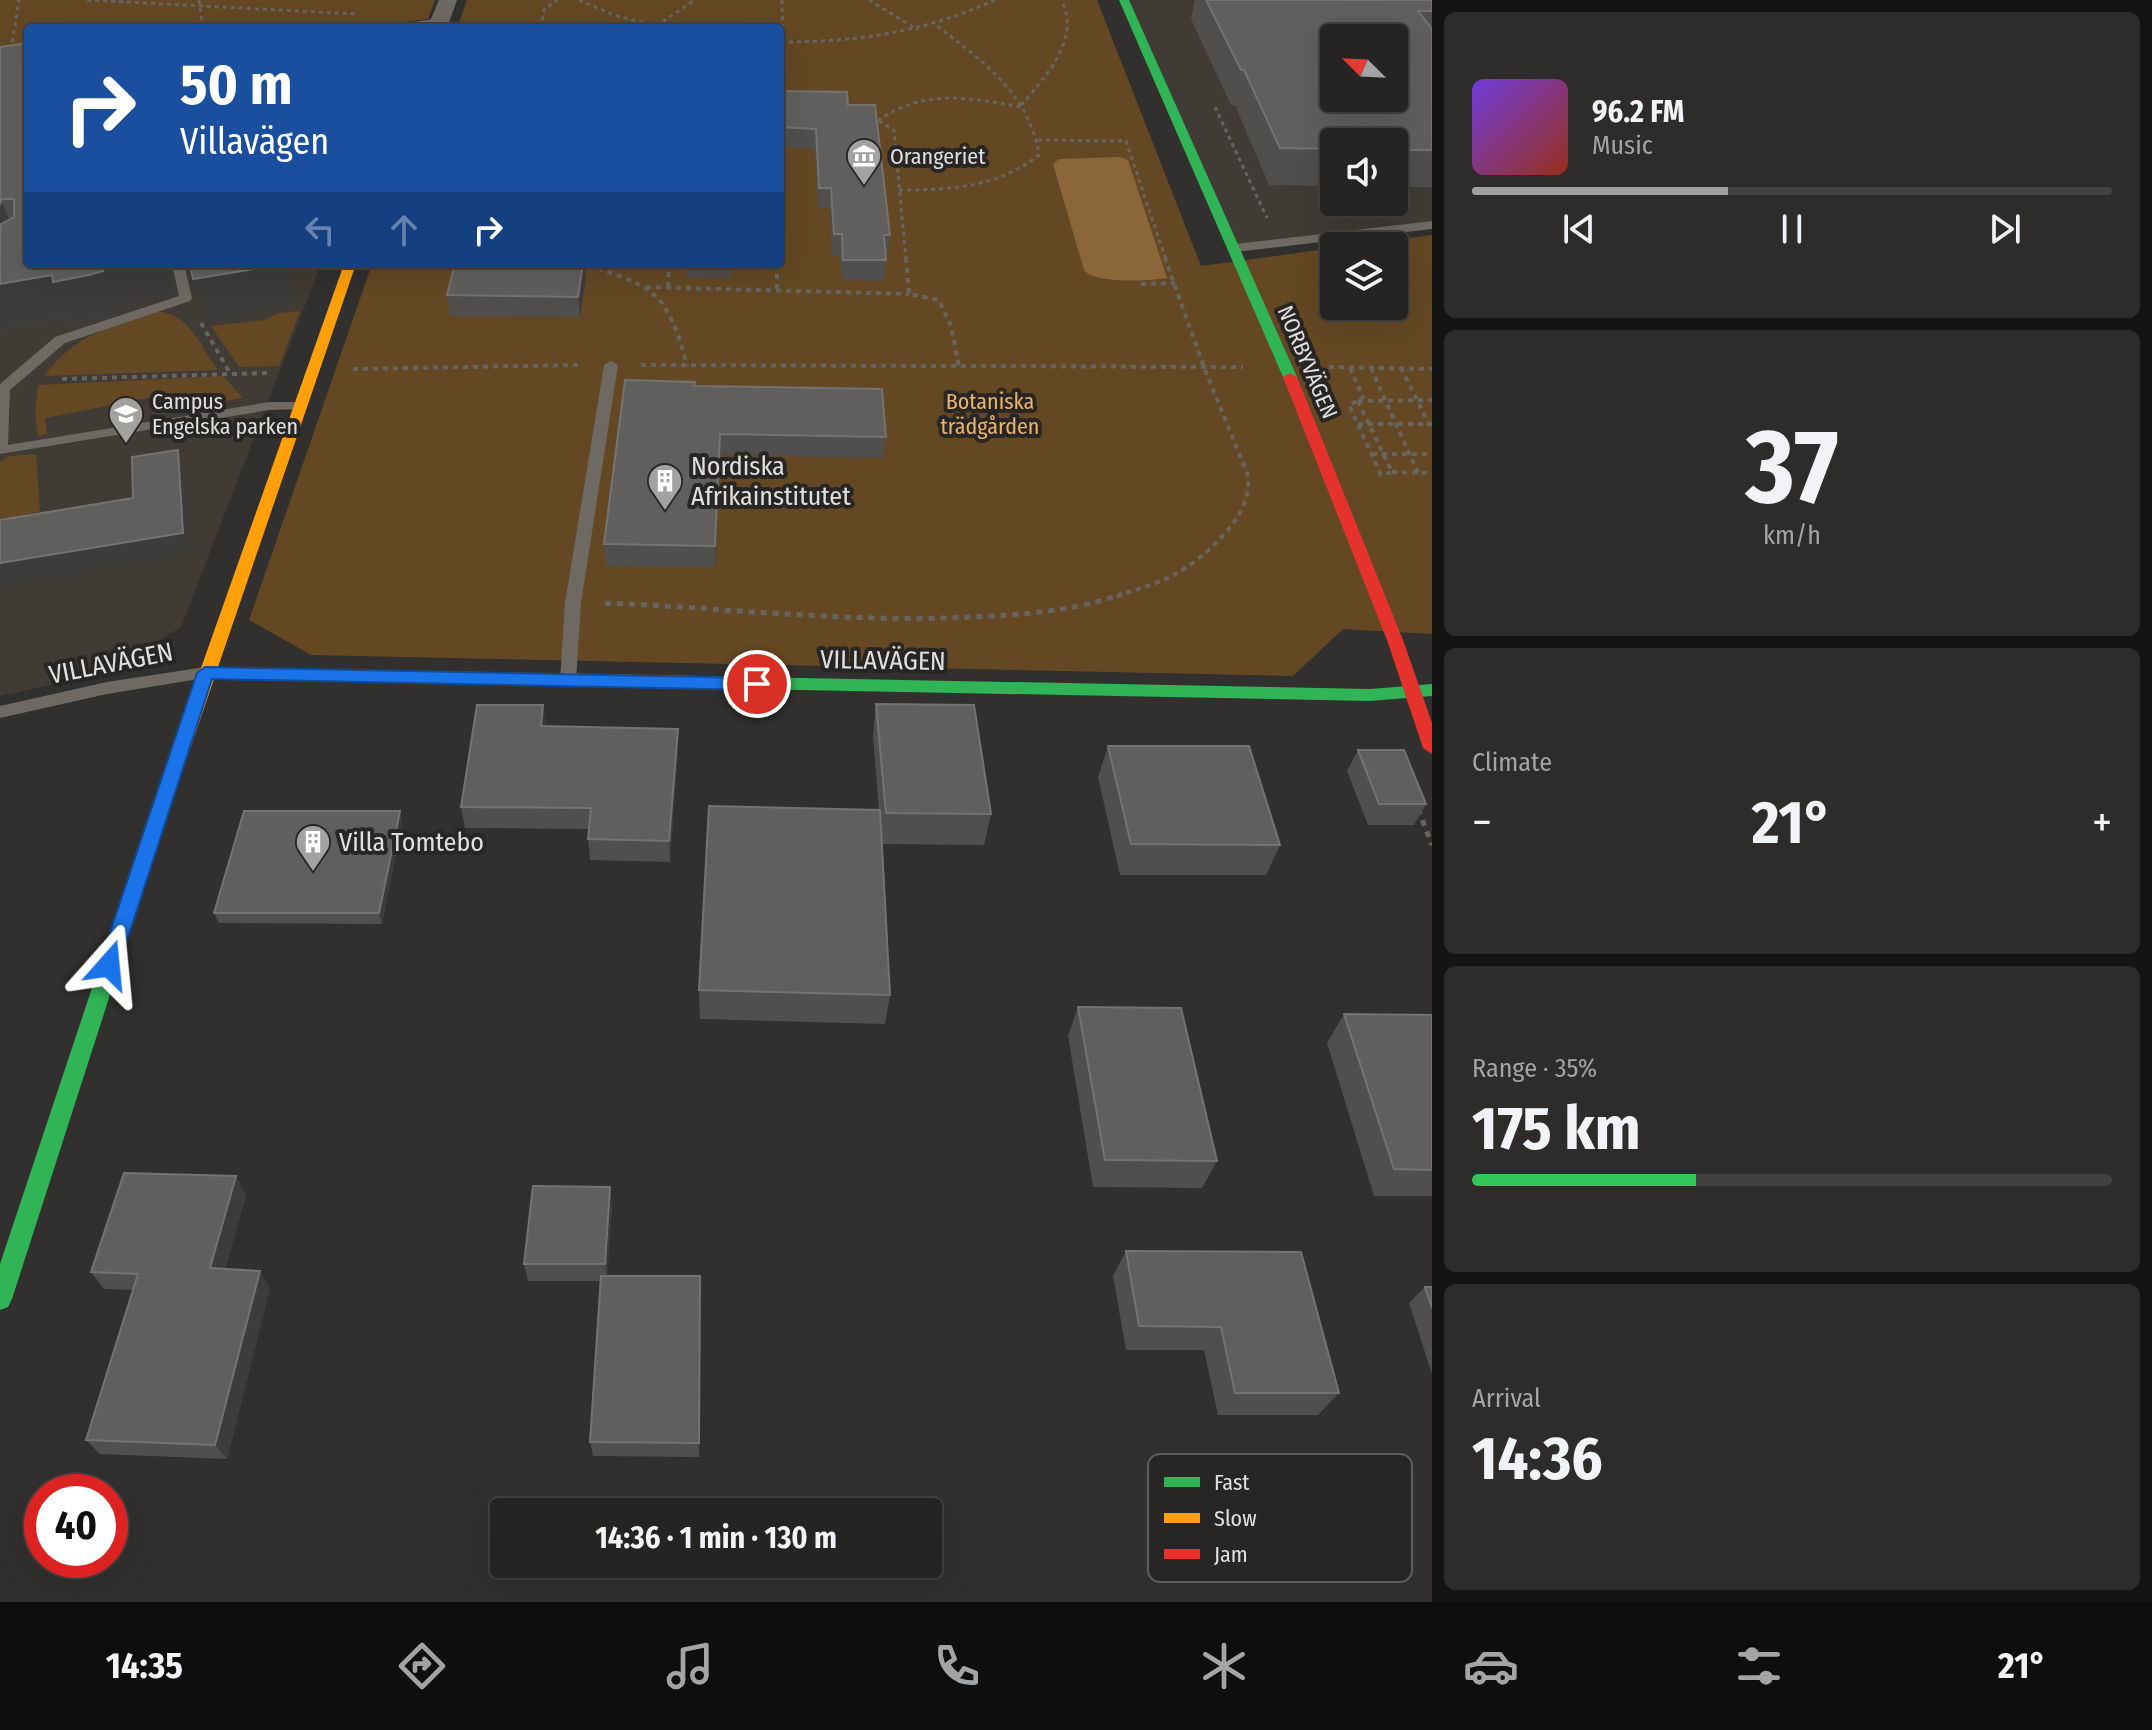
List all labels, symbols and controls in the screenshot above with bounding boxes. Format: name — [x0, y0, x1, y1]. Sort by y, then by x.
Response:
north arrow — [1320, 24, 1408, 112]
map controls — [1320, 24, 1408, 320]
text: 50 m — [180, 52, 292, 119]
icon: right — [48, 56, 152, 160]
text: 96.2 FM — [1592, 94, 1684, 130]
text: Villavägen — [180, 120, 329, 164]
button: sound — [1320, 128, 1408, 216]
text: Music — [1592, 130, 1653, 161]
museum icon: Orangeriet — [845, 137, 883, 187]
place label: Orangeriet — [890, 143, 986, 170]
icon: previous — [1557, 207, 1601, 251]
icon: pause — [1770, 207, 1814, 251]
icon: next — [1983, 207, 2027, 251]
icon: left — [298, 208, 342, 252]
icon: ahead — [382, 208, 426, 252]
icon: right — [466, 208, 510, 252]
button: layers — [1320, 232, 1408, 320]
street label: NORBYVÄGEN — [1272, 302, 1343, 423]
place label: Campus Engelska parken — [152, 388, 298, 440]
park label: Botaniska trädgården — [941, 388, 1039, 440]
school or university icon: Campus Engelska parken — [107, 395, 145, 445]
text: 37 — [1746, 405, 1838, 530]
place label: Nordiska Afrikainstitutet — [691, 451, 851, 512]
building icon: Nordiska Afrikainstitutet — [646, 462, 684, 512]
text: km/h — [1763, 520, 1821, 551]
street label: VILLAVÄGEN — [47, 636, 176, 691]
street label: VILLAVÄGEN — [820, 644, 946, 677]
pin — [723, 650, 791, 718]
icon: arrive — [735, 662, 779, 706]
text: Climate — [1472, 747, 1552, 778]
text: 21° — [1752, 787, 1832, 859]
text: − — [1472, 796, 1492, 849]
text: + — [2092, 796, 2112, 849]
building icon: Villa Tomtebo — [294, 823, 332, 873]
place label: Villa Tomtebo — [339, 827, 484, 858]
position arrow — [67, 923, 151, 1007]
text: Range · 35% — [1472, 1053, 1597, 1084]
text: 175 km — [1472, 1093, 1641, 1165]
text: Arrival — [1472, 1383, 1541, 1414]
text: 14:36 — [1472, 1423, 1603, 1495]
legend — [1148, 1454, 1412, 1582]
text: Fast — [1214, 1469, 1250, 1496]
speed limit sign: 40 — [24, 1474, 128, 1578]
text: Slow — [1214, 1505, 1257, 1532]
text: 14:36 · 1 min · 130 m — [595, 1520, 837, 1556]
text: Jam — [1214, 1541, 1248, 1568]
icon: directions — [394, 1638, 450, 1694]
icon: music — [662, 1638, 718, 1694]
icon: phone — [929, 1638, 985, 1694]
icon: climate — [1196, 1638, 1252, 1694]
icon: car — [1463, 1638, 1519, 1694]
icon: filters — [1731, 1638, 1787, 1694]
text: 14:35 — [106, 1644, 183, 1688]
text: 21° — [1998, 1644, 2046, 1688]

